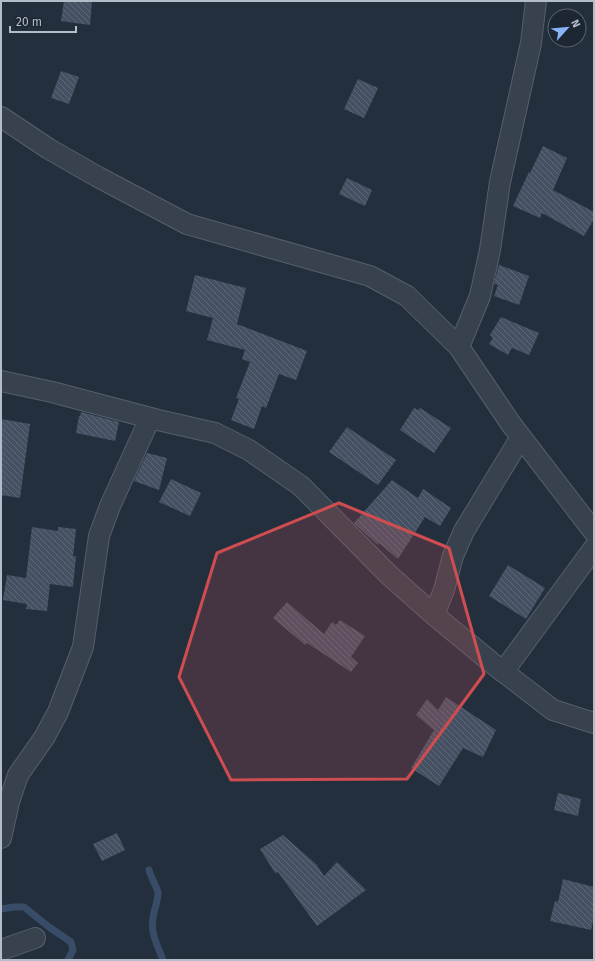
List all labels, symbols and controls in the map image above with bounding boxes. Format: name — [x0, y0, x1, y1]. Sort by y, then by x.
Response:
scale bar — [10, 8, 76, 34]
north arrow — [547, 8, 587, 48]
text: 20 m — [16, 15, 42, 29]
text: N — [568, 17, 583, 30]

